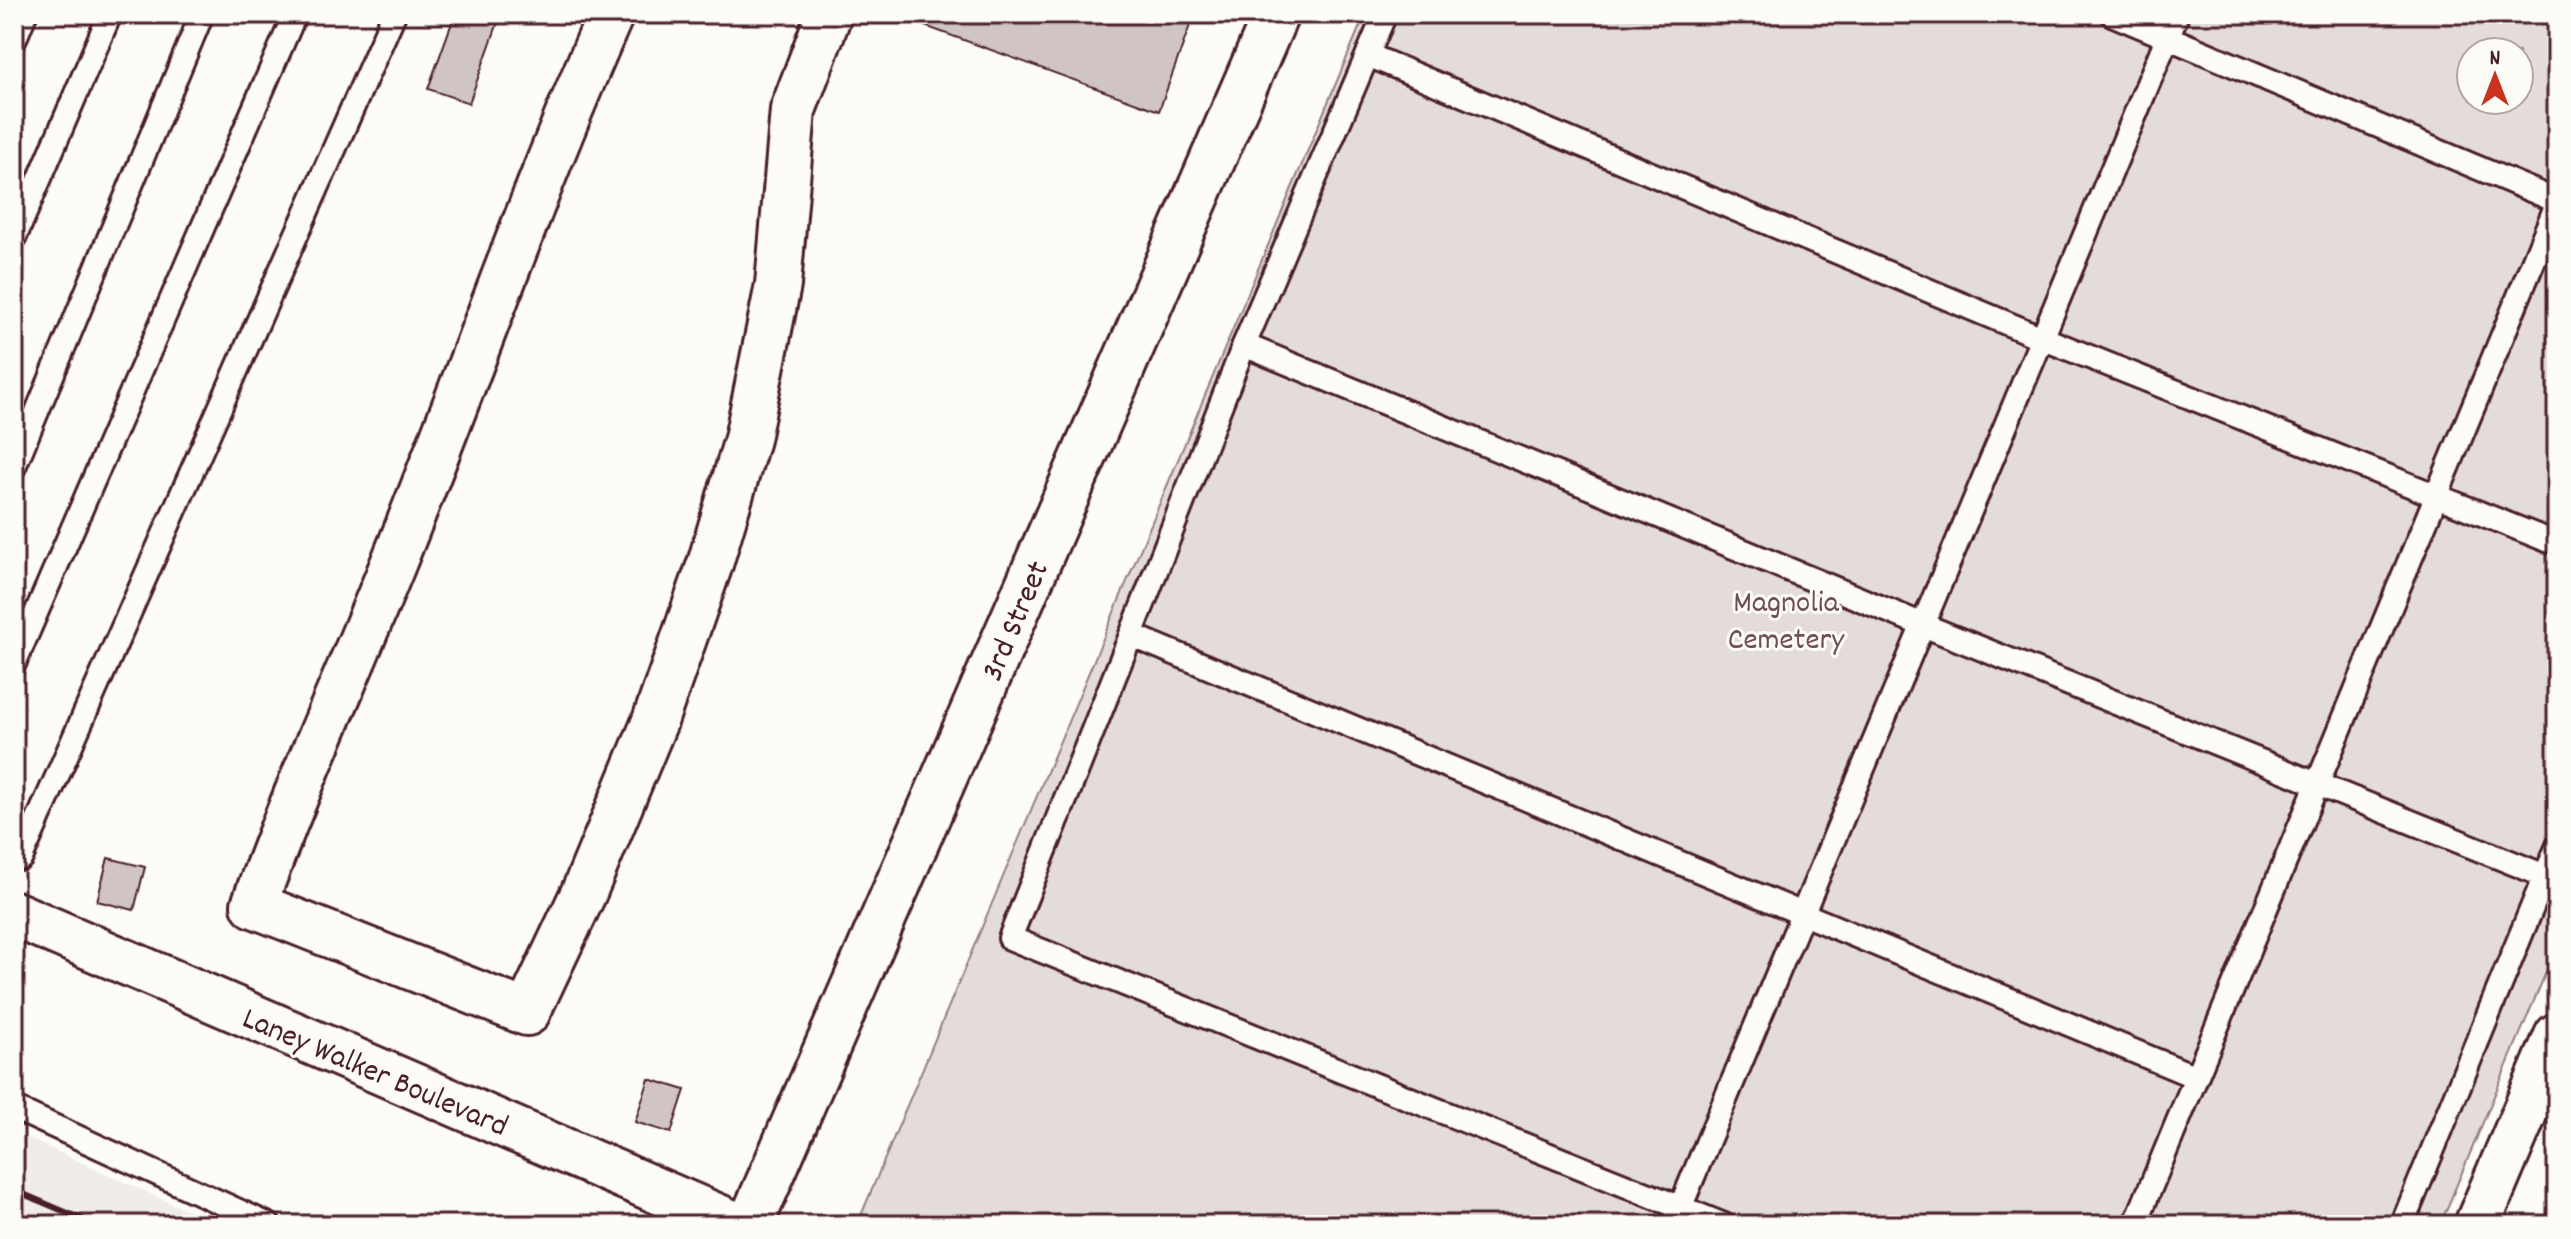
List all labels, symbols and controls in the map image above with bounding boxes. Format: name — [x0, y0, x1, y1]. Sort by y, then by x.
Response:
north arrow — [2455, 36, 2535, 116]
text: N — [2490, 44, 2501, 75]
street label: 3rd Street — [972, 555, 1063, 689]
park label: Magnolia Cemetery — [1728, 582, 1845, 665]
street label: Laney Walker Boulevard — [234, 998, 514, 1151]

